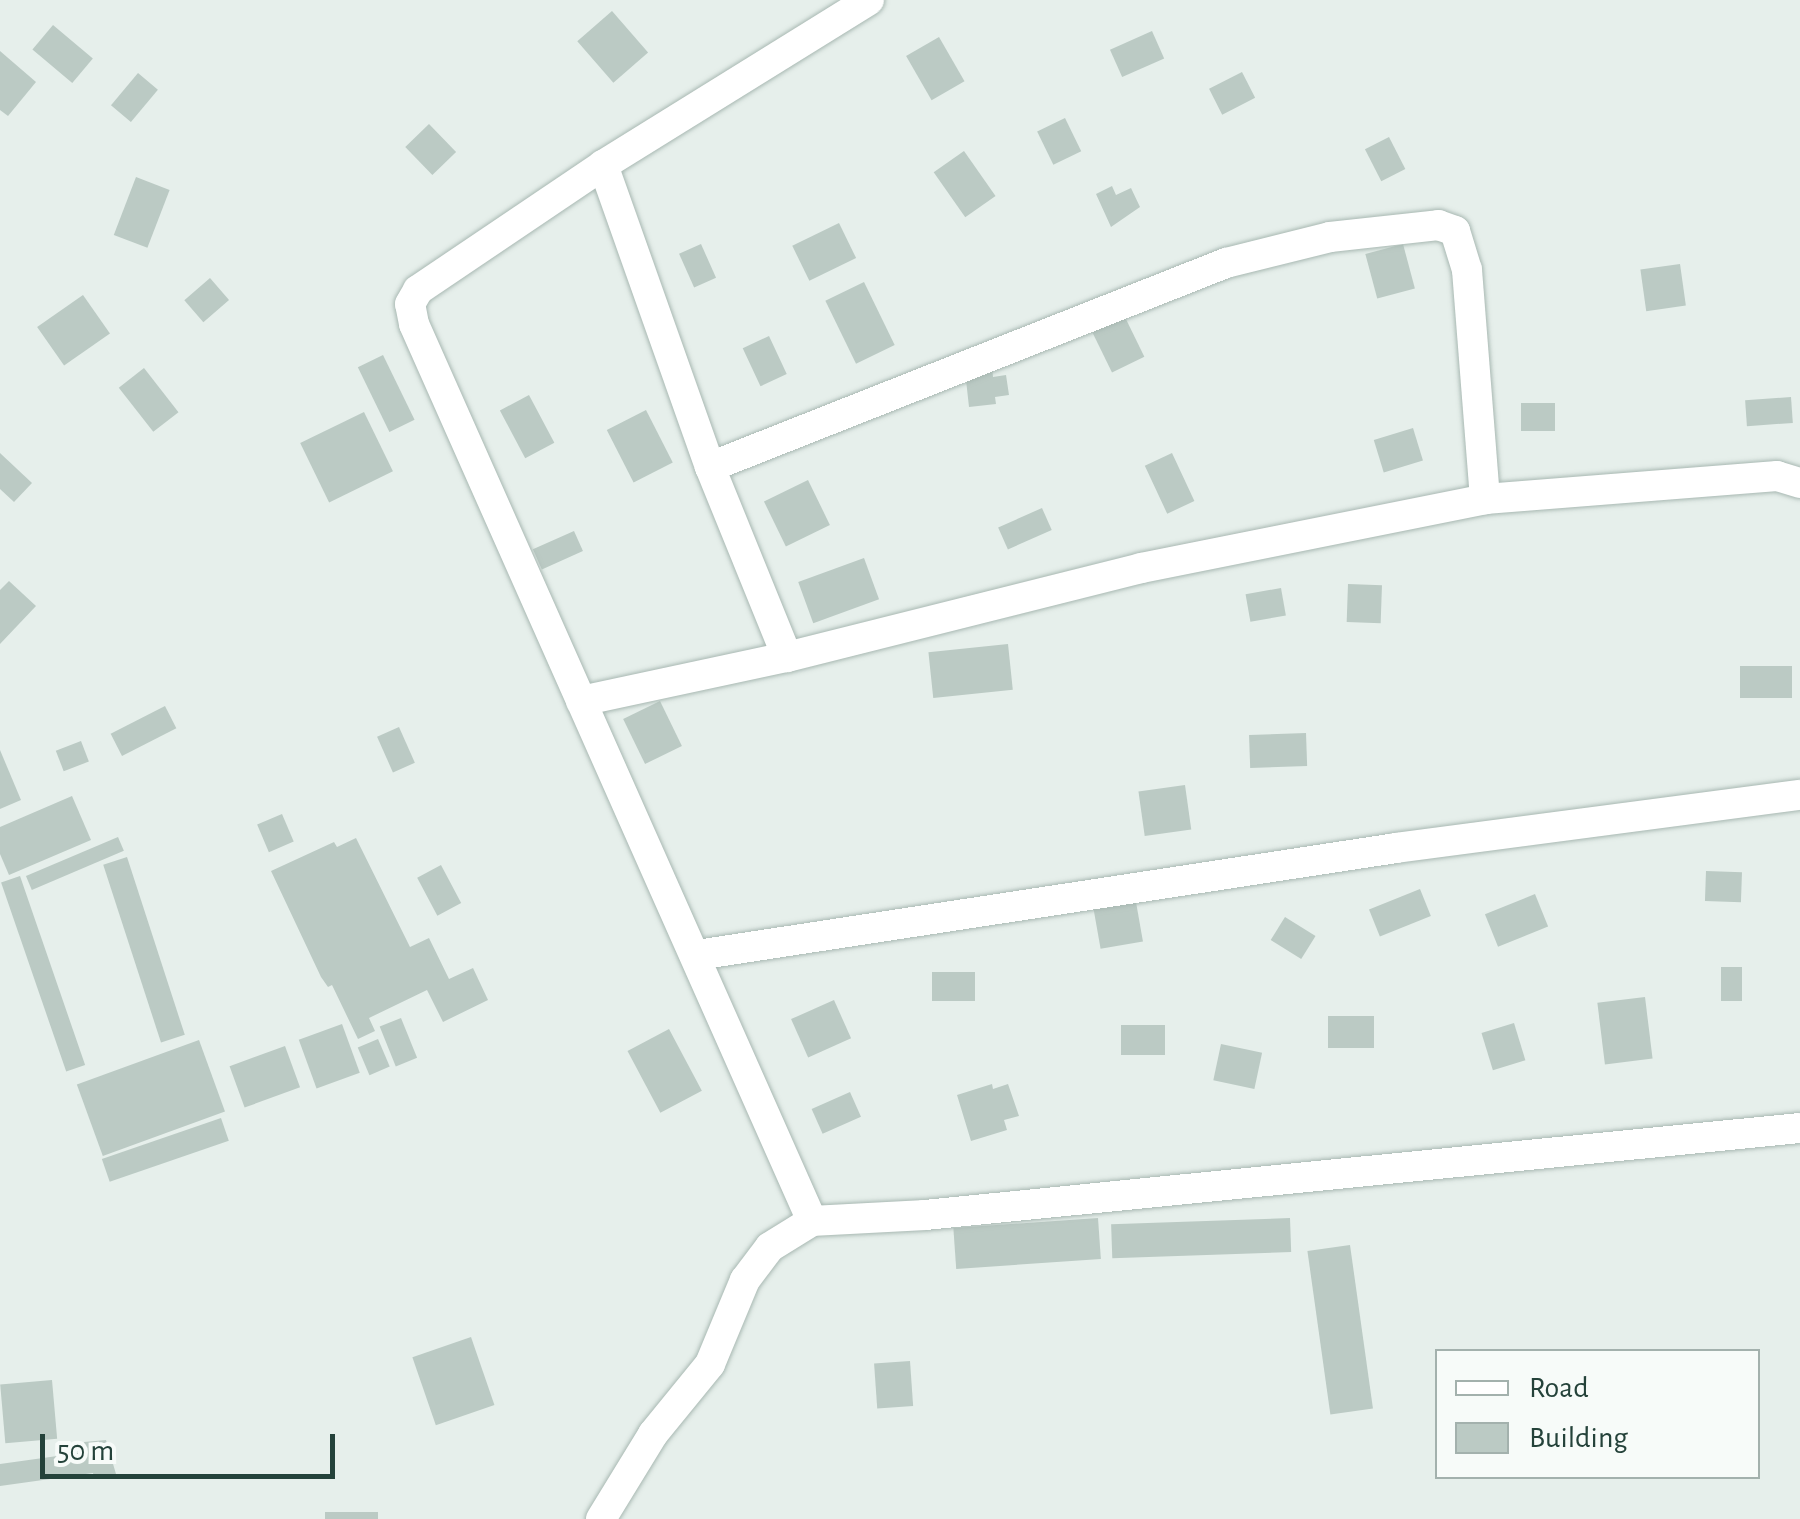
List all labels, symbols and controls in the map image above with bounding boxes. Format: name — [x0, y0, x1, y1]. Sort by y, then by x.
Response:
legend — [1435, 1349, 1760, 1479]
text: Road — [1529, 1373, 1589, 1403]
scale bar — [45, 1414, 340, 1476]
text: Building — [1529, 1423, 1628, 1453]
text: 50 m — [57, 1436, 114, 1466]

